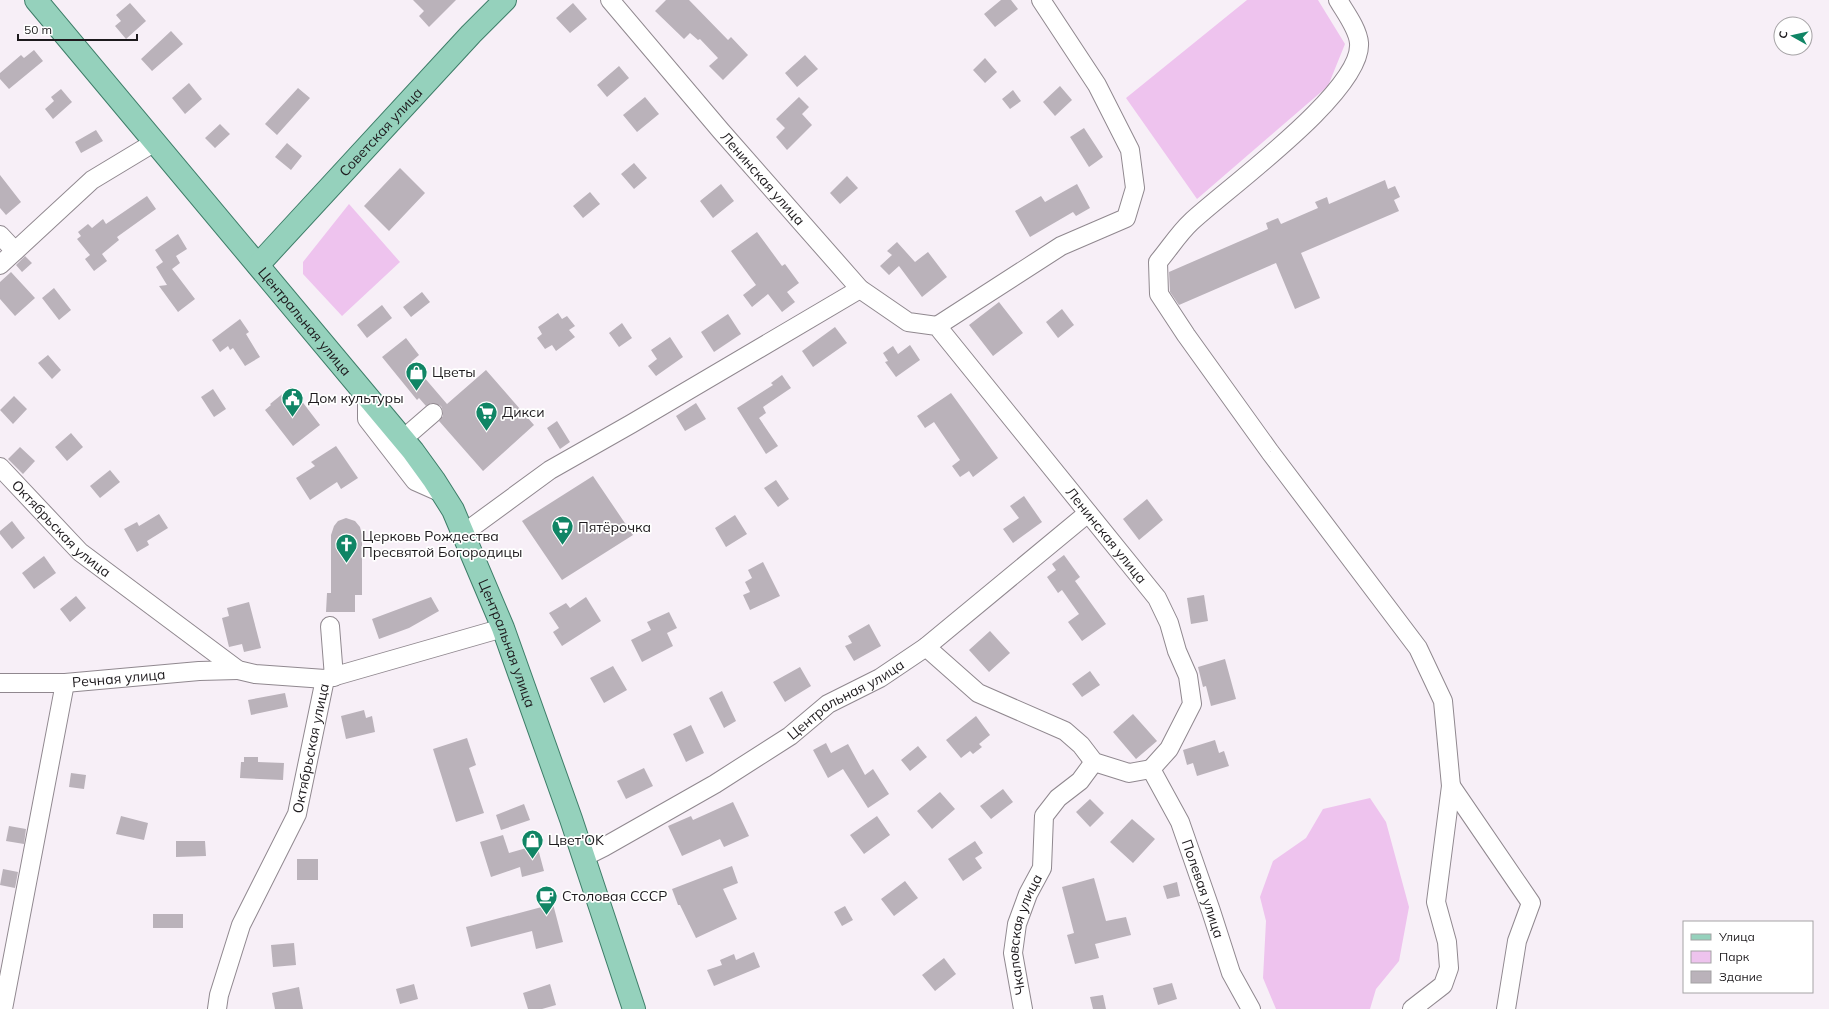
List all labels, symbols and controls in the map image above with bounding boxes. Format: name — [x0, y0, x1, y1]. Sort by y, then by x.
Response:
scale bar — [18, 16, 137, 42]
north arrow — [1773, 16, 1813, 56]
text: 50 m — [24, 22, 52, 37]
text: С — [1776, 29, 1791, 39]
street label: Советская улица — [335, 84, 426, 180]
street label: Ленинская улица — [717, 128, 809, 229]
street label: Центральная улица — [254, 264, 355, 379]
shop icon: Цветы — [404, 359, 430, 392]
place label: Цветы — [432, 363, 476, 381]
public building icon: Дом культуры — [280, 385, 306, 418]
place label: Дом культуры — [308, 389, 404, 407]
supermarket icon: Дикси — [474, 399, 500, 432]
place label: Дикси — [502, 403, 545, 421]
street label: Октябрьская улица — [8, 476, 115, 581]
street label: Ленинская улица — [1062, 484, 1151, 587]
supermarket icon: Пятёрочка — [550, 514, 576, 547]
place label: Пятёрочка — [578, 518, 651, 536]
place label: Церковь Рождества Пресвятой Богородицы — [362, 527, 523, 561]
church icon: Церковь Рождества Пресвятой Богородицы — [334, 531, 360, 564]
street label: Центральная улица — [474, 576, 540, 710]
street label: Центральная улица — [783, 655, 907, 744]
street label: Речная улица — [71, 665, 166, 691]
street label: Октябрьская улица — [288, 682, 333, 815]
shop icon: Цвет'OK — [520, 827, 546, 860]
place label: Цвет'OK — [548, 831, 605, 849]
street label: Полевая улица — [1178, 837, 1228, 940]
street label: Чкаловская улица — [1004, 871, 1046, 996]
cafe icon: Столовая СССР — [534, 883, 560, 916]
place label: Столовая СССР — [562, 887, 667, 905]
legend — [1683, 921, 1813, 993]
text: Улица — [1718, 929, 1755, 944]
text: Парк — [1719, 949, 1750, 964]
text: Здание — [1719, 969, 1763, 984]

